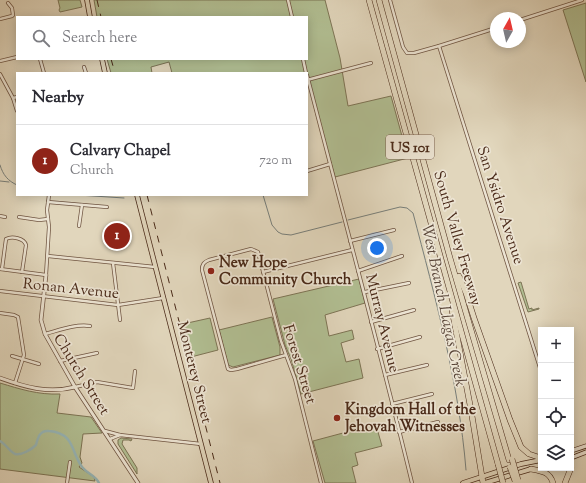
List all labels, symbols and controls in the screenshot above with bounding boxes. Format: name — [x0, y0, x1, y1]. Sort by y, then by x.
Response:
north arrow — [490, 12, 526, 48]
search box — [16, 16, 308, 60]
icon: search — [30, 27, 52, 49]
text: Search here — [62, 28, 137, 49]
text: Nearby — [32, 86, 84, 110]
road number: US 101 — [386, 135, 434, 159]
text: Calvary Chapel — [70, 141, 171, 162]
street label: San Ysidro Avenue — [471, 144, 529, 267]
text: 1 — [43, 152, 47, 170]
text: 720 m — [259, 152, 292, 170]
text: Church — [70, 162, 114, 180]
street label: South Valley Freeway — [427, 168, 486, 309]
pin: 1 — [104, 221, 130, 251]
water label: West Branch Llagas Creek — [414, 222, 471, 389]
your location — [367, 238, 387, 258]
place label: New Hope Community Church — [219, 253, 352, 291]
marker: New Hope Community Church — [206, 266, 216, 276]
street label: Murray Avenue — [359, 272, 404, 375]
street label: Ronan Avenue — [22, 274, 120, 305]
street label: Monterey Street — [171, 319, 216, 426]
street label: Forest Street — [277, 322, 321, 407]
map controls — [538, 327, 574, 471]
button: + — [538, 327, 574, 363]
street label: Church Street — [47, 330, 114, 420]
button: − — [538, 363, 574, 399]
button: locate — [538, 399, 574, 435]
place label: Kingdom Hall of the Jehovah Witnesses — [344, 400, 476, 438]
marker: Kingdom Hall of the Jehovah Witnesses — [332, 413, 342, 423]
button: layers — [538, 435, 574, 471]

